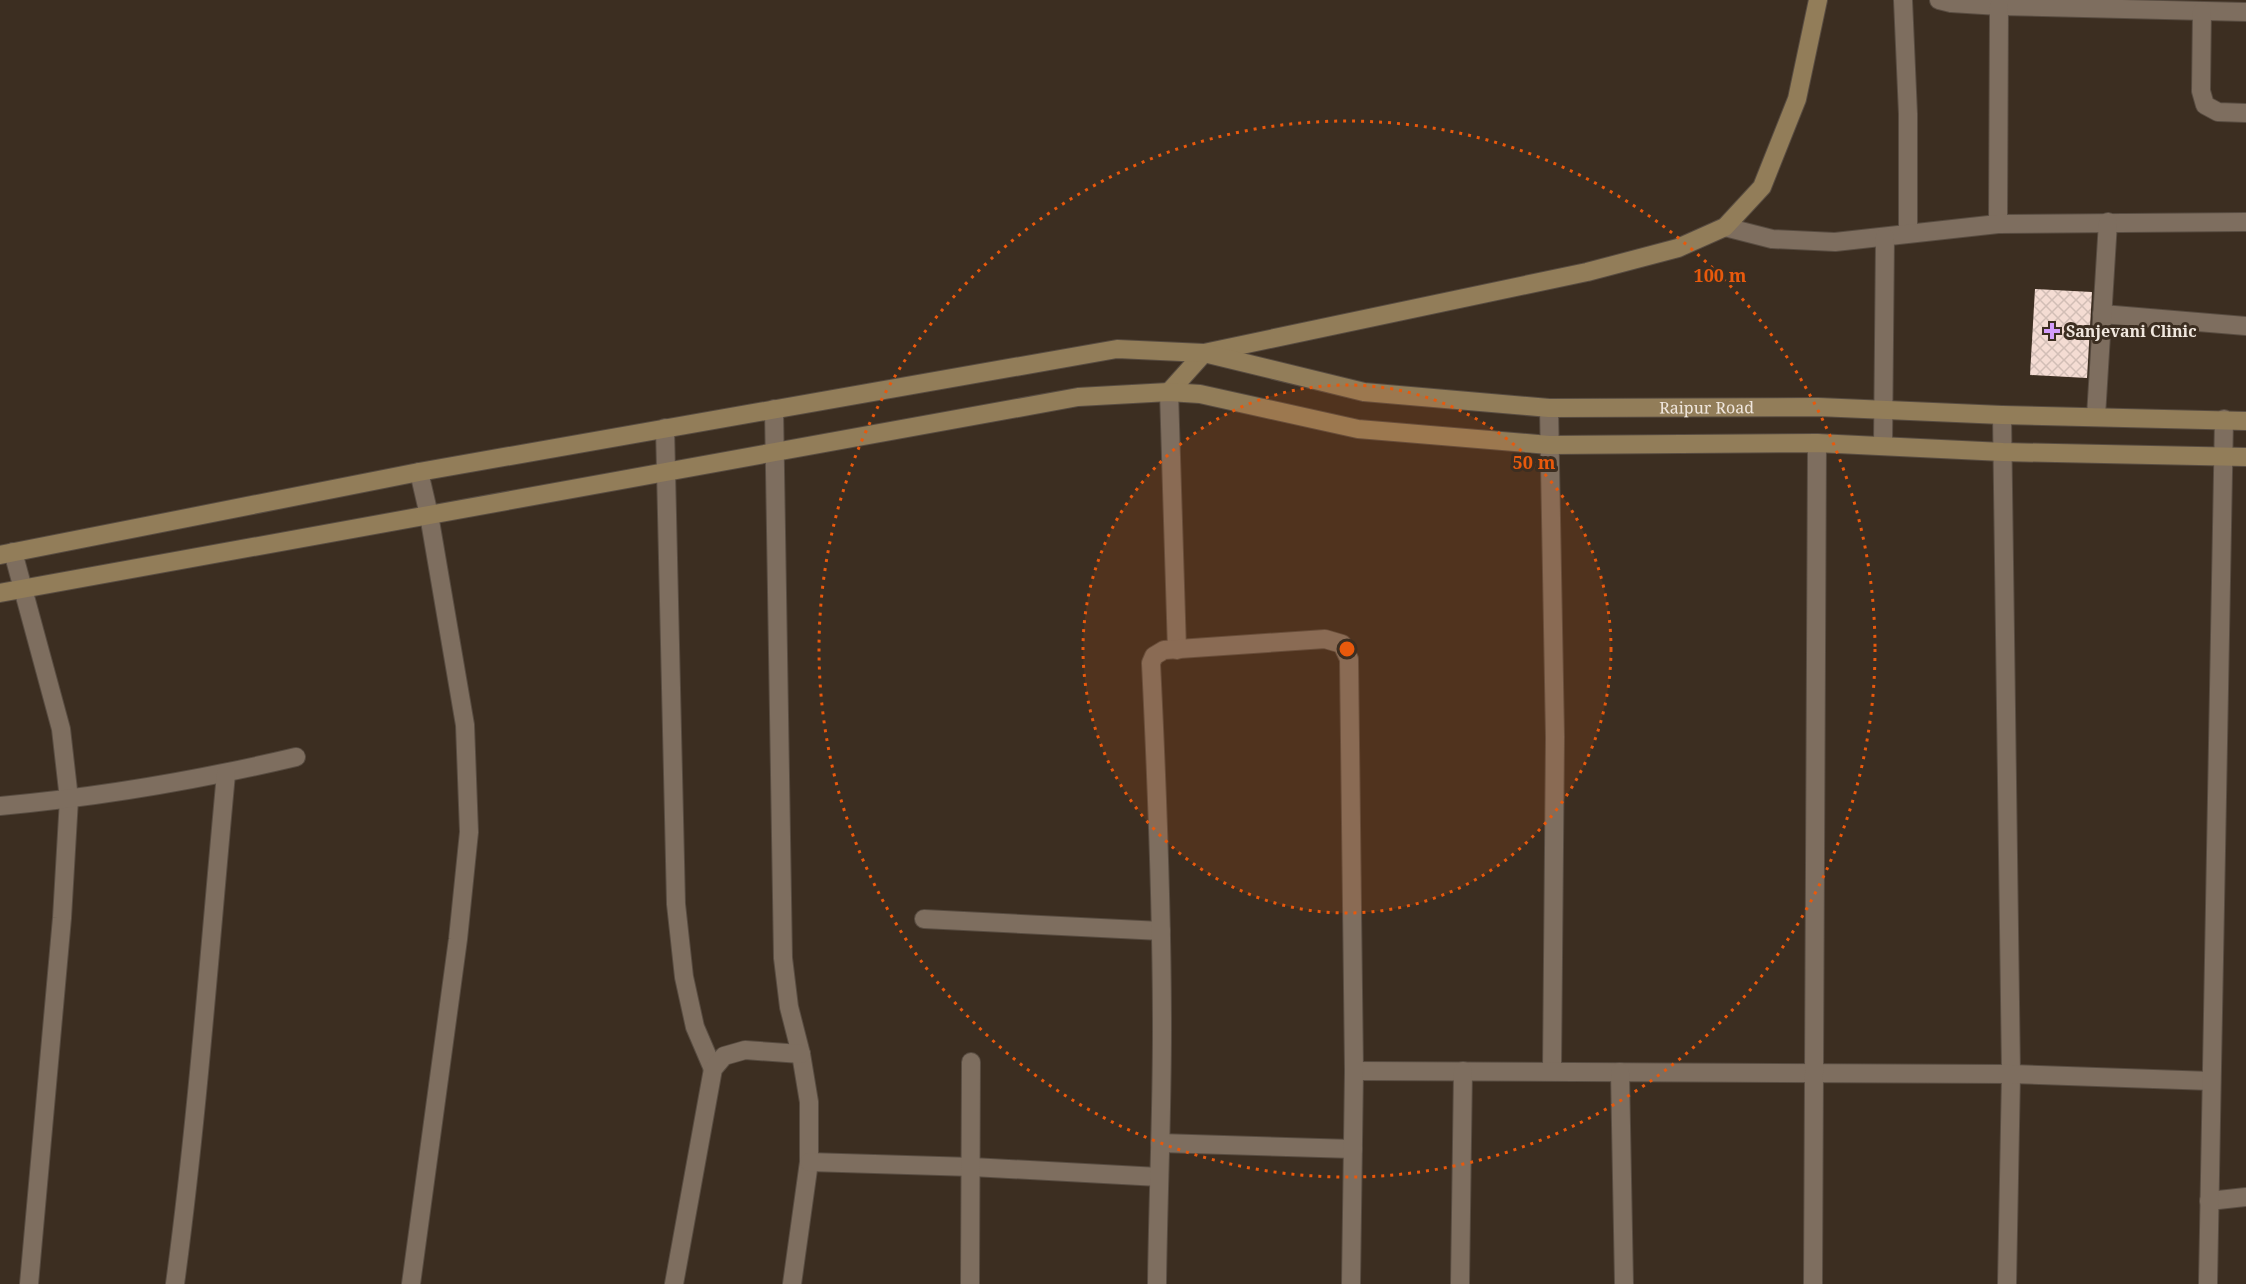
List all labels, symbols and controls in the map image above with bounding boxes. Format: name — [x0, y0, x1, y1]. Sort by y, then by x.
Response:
text: 100 m — [1694, 263, 1747, 287]
place label: Sanjevani Clinic — [2066, 320, 2197, 342]
marker: Sanjevani Clinic — [2043, 322, 2061, 340]
street label: Raipur Road — [1659, 396, 1754, 419]
text: 50 m — [1513, 450, 1556, 474]
centre of rings — [1337, 639, 1357, 659]

